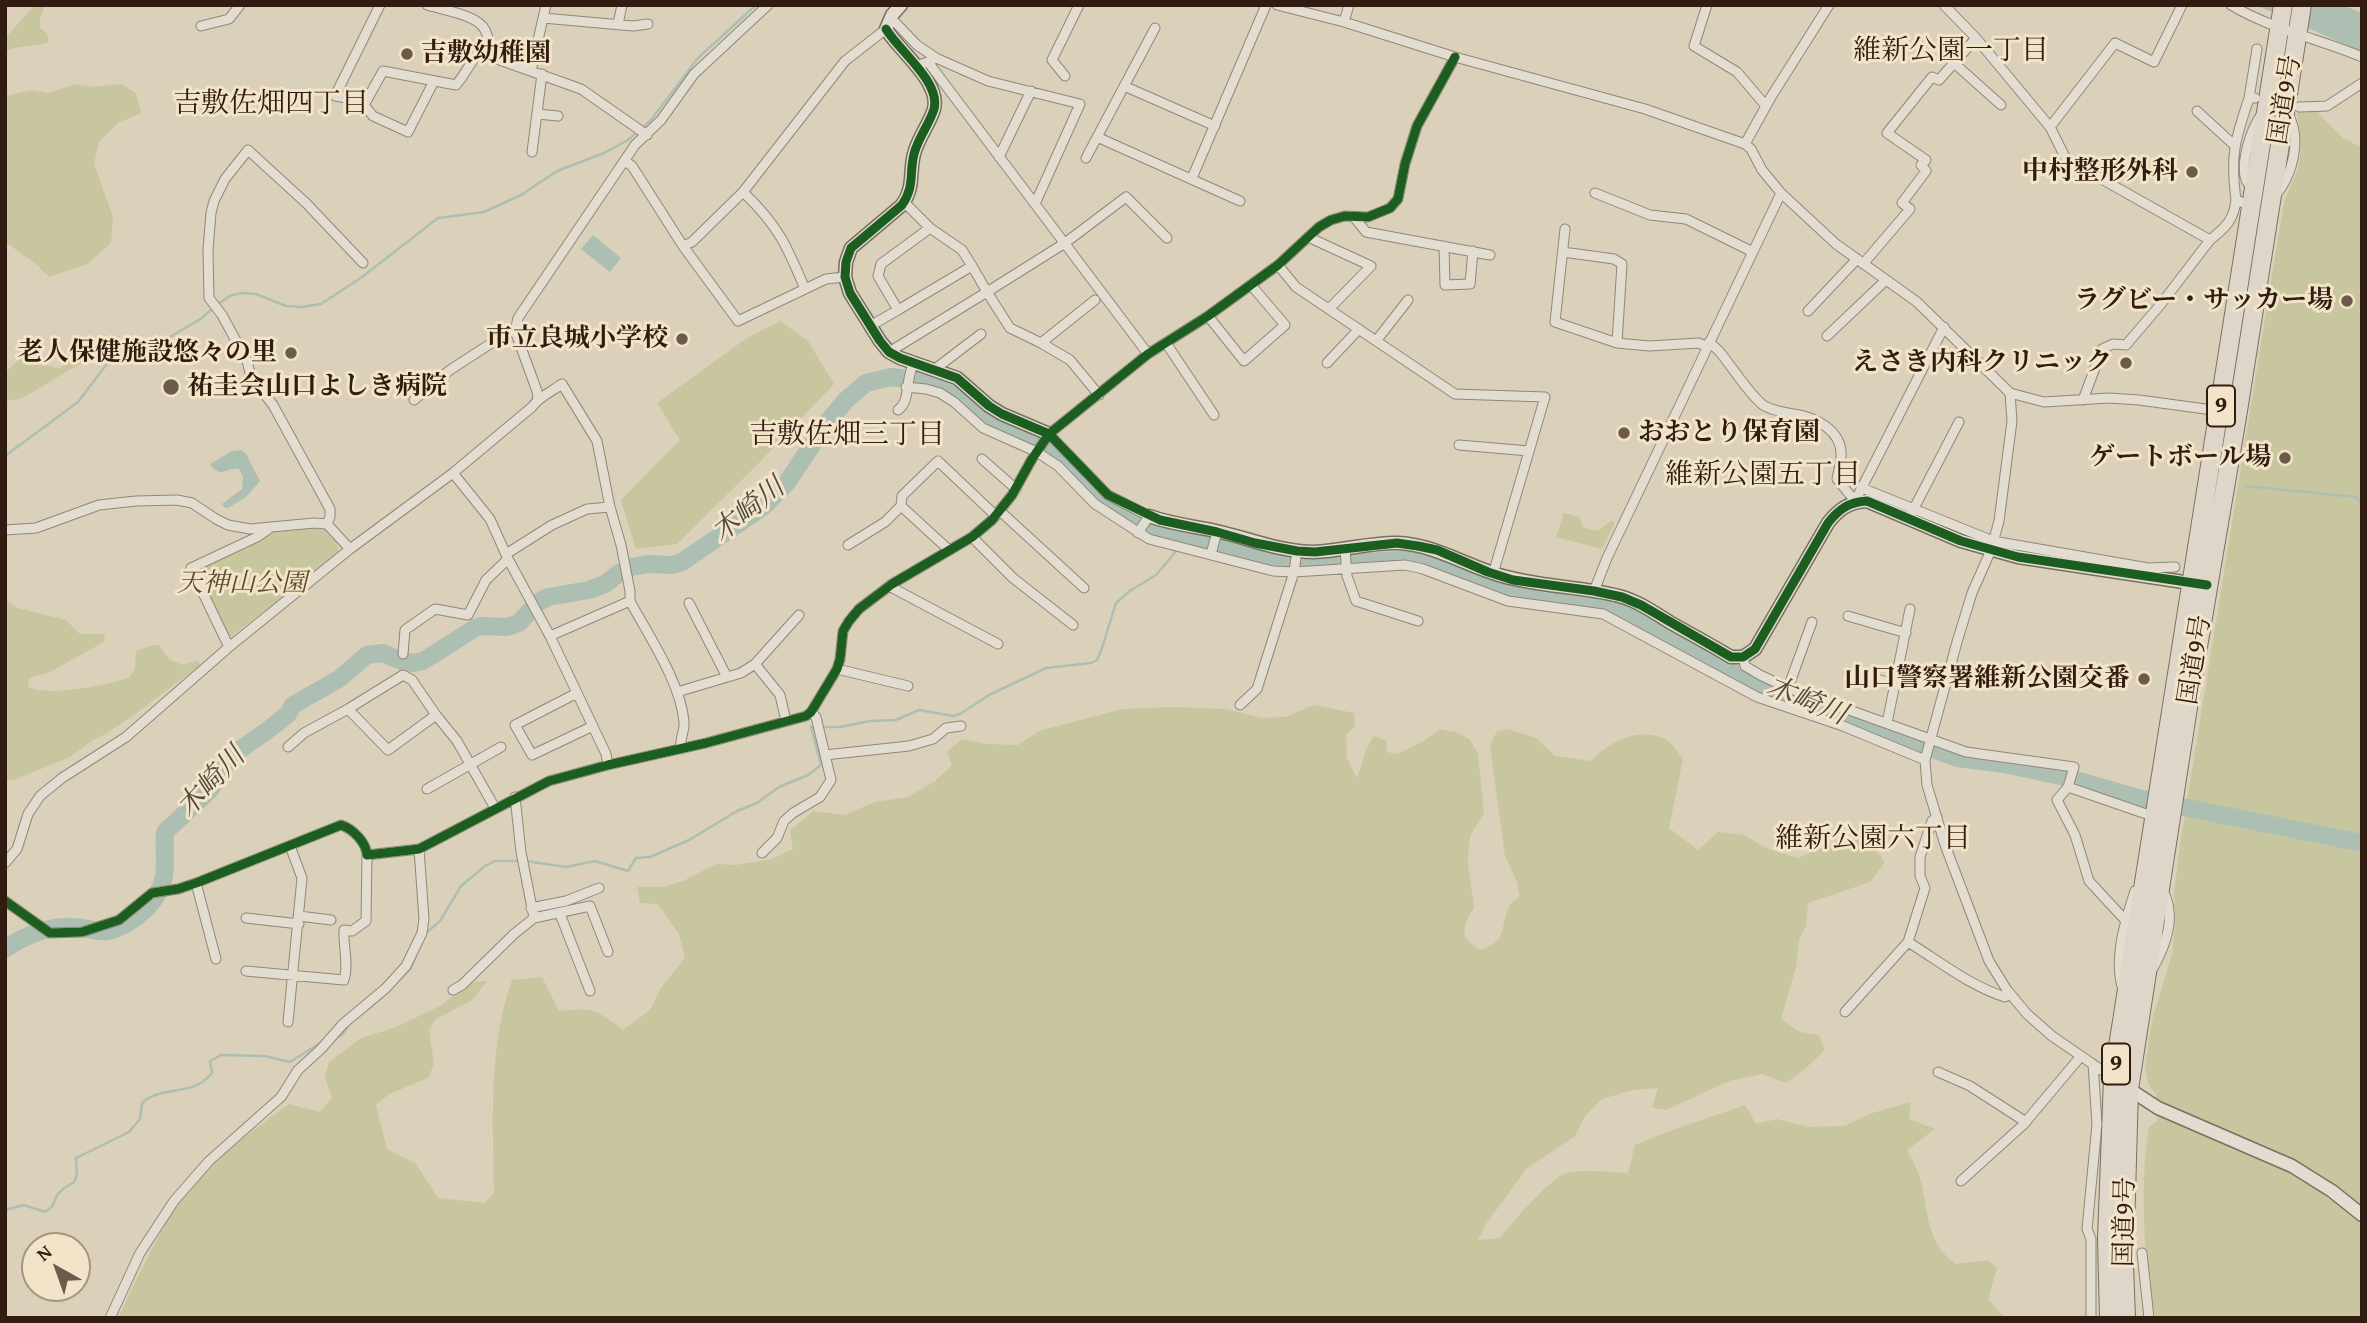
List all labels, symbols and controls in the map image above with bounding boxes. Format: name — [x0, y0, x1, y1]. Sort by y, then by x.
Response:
district label: 維新公園一丁目 — [1853, 35, 2049, 69]
place label: 吉敷幼稚園 — [421, 38, 551, 70]
marker: 吉敷幼稚園 — [399, 46, 415, 62]
street label: 国道9号 — [2264, 53, 2308, 147]
district label: 吉敷佐畑四丁目 — [173, 88, 369, 122]
place label: 中村整形外科 — [2022, 156, 2178, 188]
marker: 中村整形外科 — [2184, 164, 2200, 180]
place label: ラグビー・サッカー場 — [2074, 285, 2333, 317]
marker: ラグビー・サッカー場 — [2339, 293, 2355, 309]
place label: 市立良城小学校 — [486, 323, 668, 355]
marker: 市立良城小学校 — [674, 331, 690, 347]
place label: 老人保健施設悠々の里 — [17, 337, 277, 369]
marker: 老人保健施設悠々の里 — [283, 345, 299, 361]
place label: えさき内科クリニック — [1852, 347, 2112, 379]
marker: えさき内科クリニック — [2118, 355, 2134, 371]
place label: 祐圭会山口よしき病院 — [187, 371, 447, 403]
marker: 祐圭会山口よしき病院 — [161, 377, 181, 397]
road number: 9 — [2207, 386, 2235, 426]
place label: おおとり保育園 — [1638, 417, 1820, 449]
district label: 吉敷佐畑三丁目 — [749, 419, 945, 453]
marker: おおとり保育園 — [1616, 425, 1632, 441]
place label: ゲートボール場 — [2089, 442, 2271, 474]
marker: ゲートボール場 — [2277, 450, 2293, 466]
district label: 維新公園五丁目 — [1665, 459, 1861, 493]
water label: 木崎川 — [706, 472, 792, 550]
park label: 天神山公園 — [177, 568, 307, 600]
street label: 国道9号 — [2174, 613, 2218, 707]
place label: 山口警察署維新公園交番 — [1844, 663, 2130, 695]
water label: 木崎川 — [1761, 671, 1851, 733]
marker: 山口警察署維新公園交番 — [2136, 671, 2152, 687]
water label: 木崎川 — [171, 741, 253, 825]
district label: 維新公園六丁目 — [1775, 823, 1971, 857]
road number: 9 — [2102, 1044, 2130, 1084]
street label: 国道9号 — [2110, 1176, 2142, 1268]
north arrow — [21, 1232, 91, 1302]
text: N — [30, 1238, 58, 1267]

